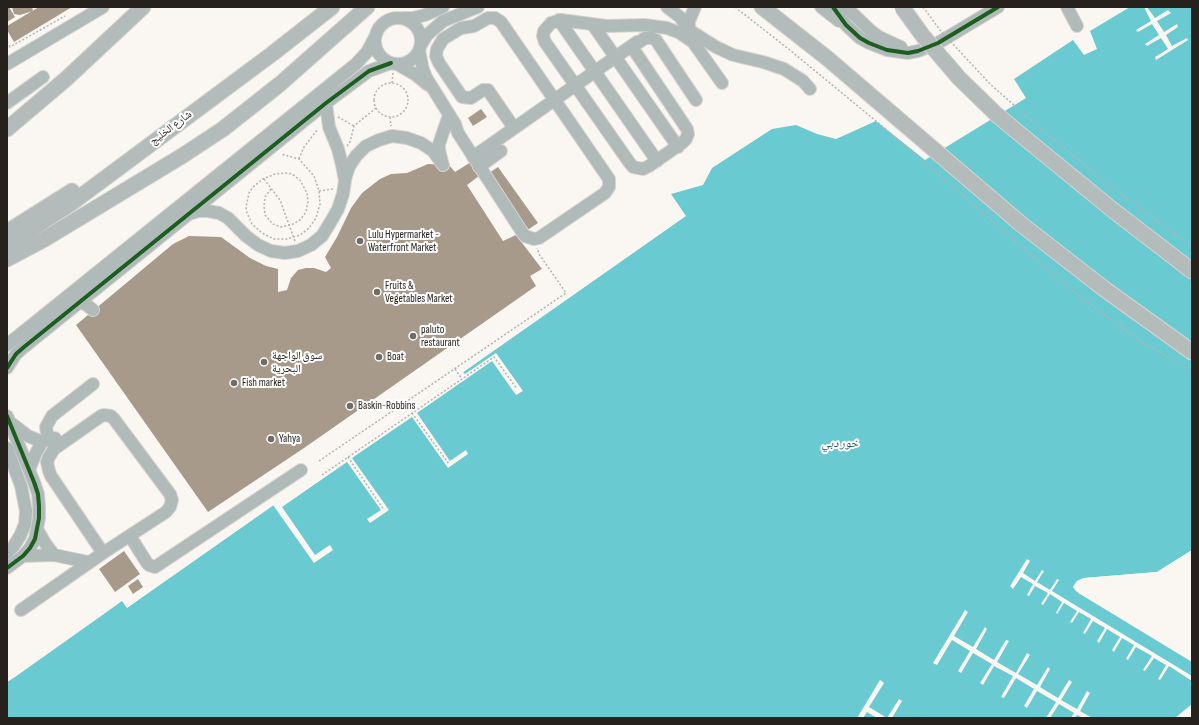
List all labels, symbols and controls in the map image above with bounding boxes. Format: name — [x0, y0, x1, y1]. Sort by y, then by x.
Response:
street label: شارع الخليج — [147, 108, 195, 148]
place label: Lulu Hypermarket - Waterfront Market — [368, 228, 439, 254]
marker: Lulu Hypermarket - Waterfront Market — [355, 236, 365, 246]
place label: Fruits & Vegetables Market — [385, 279, 453, 305]
marker: Fruits & Vegetables Market — [372, 287, 382, 297]
place label: paluto restaurant — [421, 323, 460, 349]
marker: paluto restaurant — [408, 331, 418, 341]
place label: سوق الواجهة البحرية — [272, 349, 322, 375]
place label: Boat — [387, 350, 404, 364]
marker: Boat — [374, 352, 384, 362]
marker: سوق الواجهة البحرية — [259, 357, 269, 367]
place label: Fish market — [242, 376, 285, 390]
marker: Fish market — [229, 378, 239, 388]
place label: Baskin-Robbins — [358, 399, 415, 413]
marker: Baskin-Robbins — [345, 401, 355, 411]
place label: Yahya — [279, 432, 300, 446]
marker: Yahya — [266, 434, 276, 444]
water label: خور دبي — [822, 437, 858, 451]

